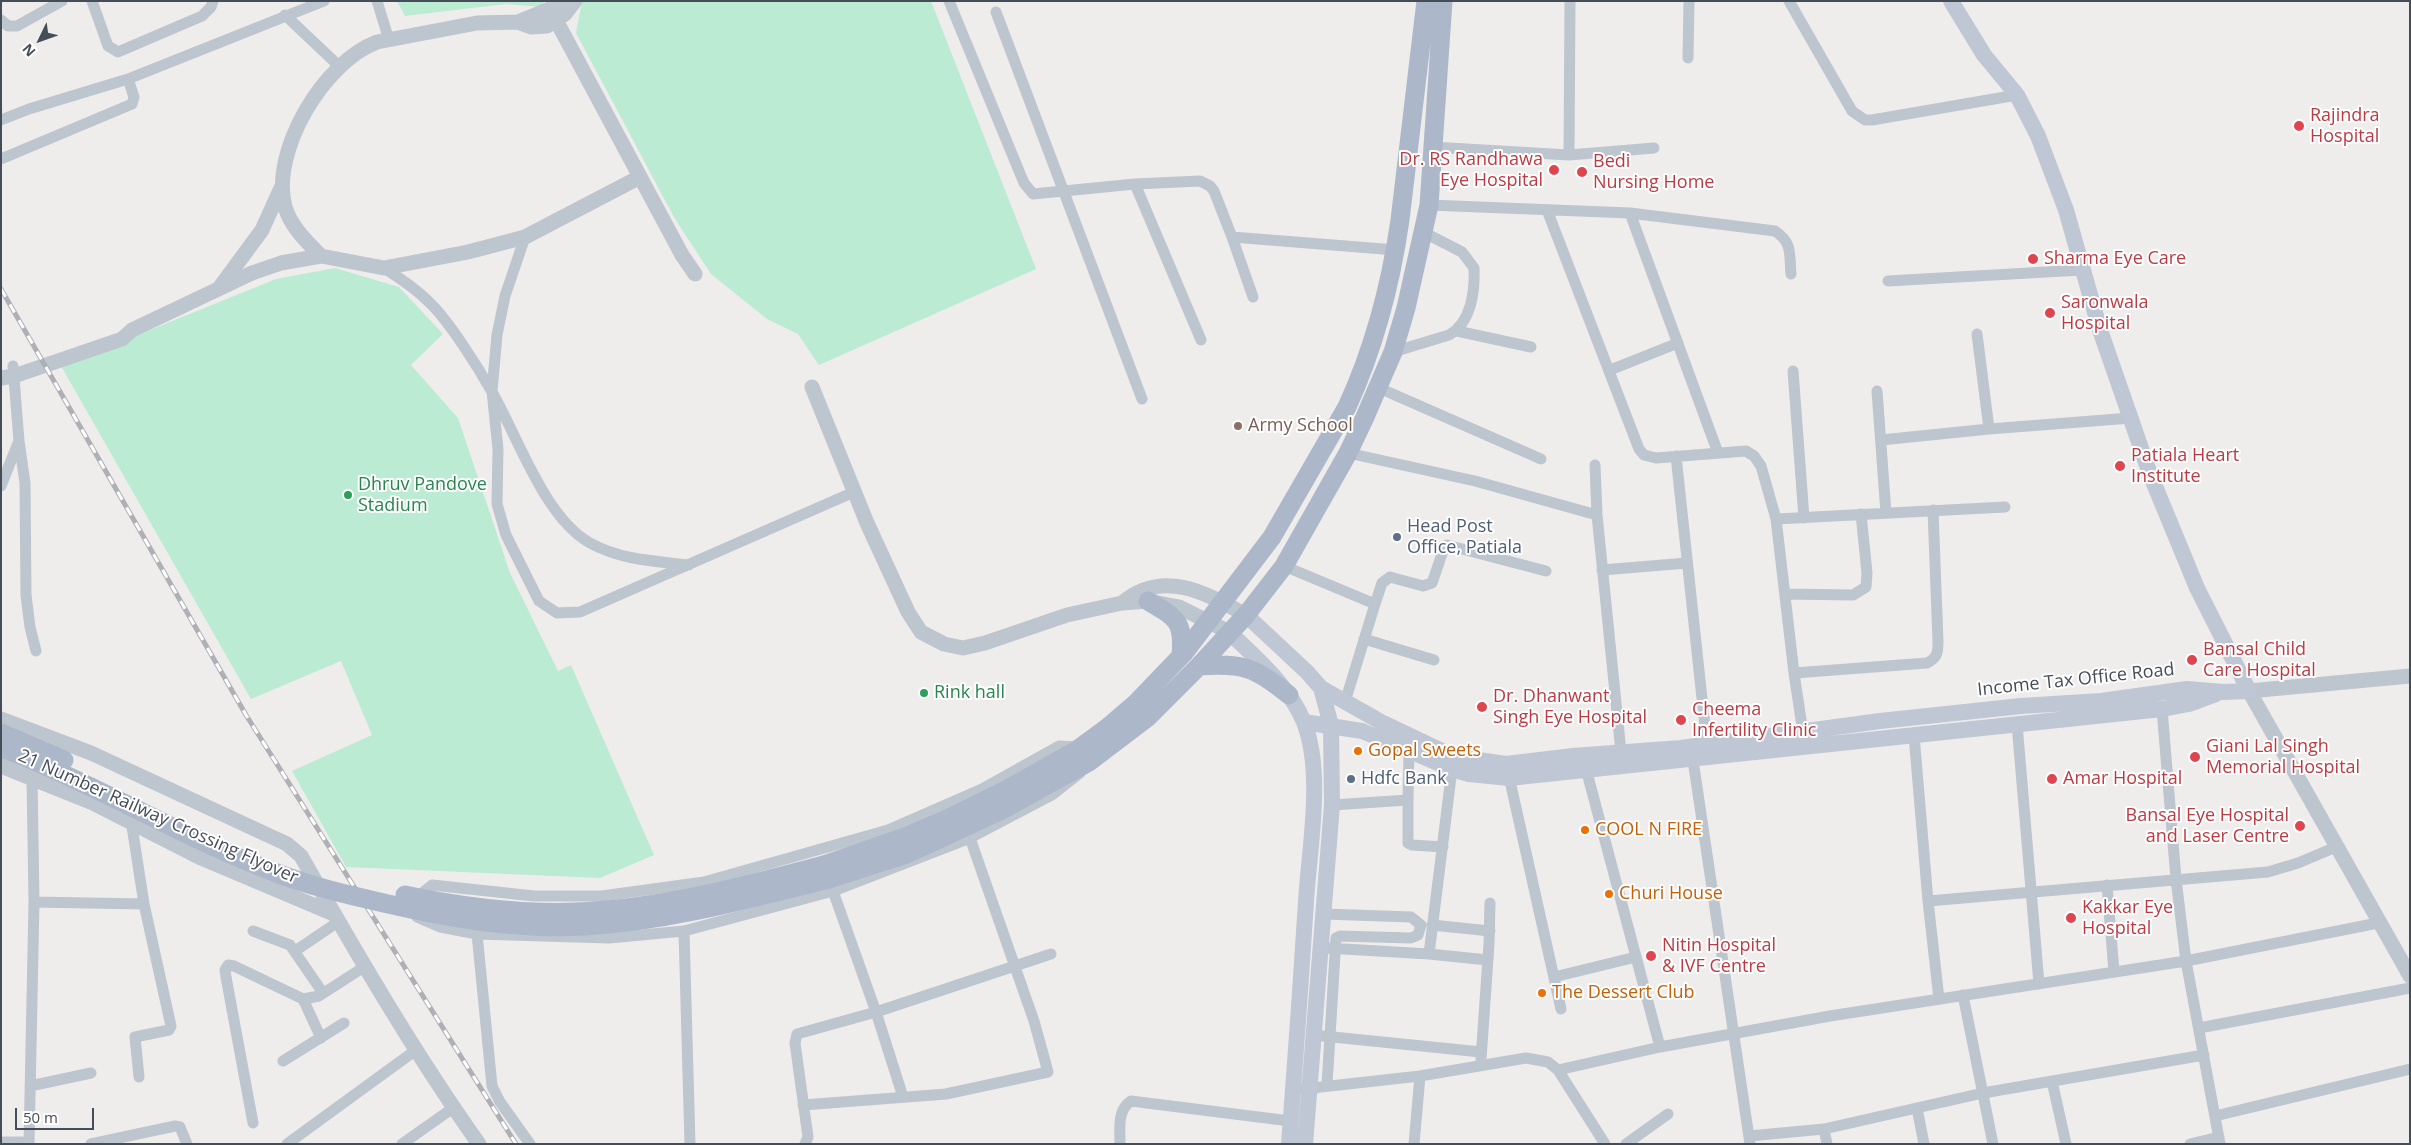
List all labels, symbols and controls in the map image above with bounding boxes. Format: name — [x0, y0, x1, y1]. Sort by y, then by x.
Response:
north arrow — [15, 15, 65, 65]
text: N — [18, 40, 39, 61]
place label: Rajindra Hospital — [2310, 105, 2380, 148]
marker: Rajindra Hospital — [2292, 119, 2306, 133]
place label: Dr. RS Randhawa Eye Hospital — [1399, 149, 1543, 192]
place label: Bedi Nursing Home — [1593, 151, 1714, 193]
marker: Dr. RS Randhawa Eye Hospital — [1547, 163, 1561, 177]
marker: Bedi Nursing Home — [1575, 165, 1589, 179]
place label: Sharma Eye Care — [2044, 248, 2186, 270]
marker: Sharma Eye Care — [2026, 252, 2040, 266]
place label: Saronwala Hospital — [2061, 292, 2149, 334]
marker: Saronwala Hospital — [2043, 306, 2057, 320]
place label: Army School — [1248, 415, 1353, 437]
marker: Army School — [1232, 420, 1244, 432]
place label: Patiala Heart Institute — [2131, 445, 2239, 488]
marker: Patiala Heart Institute — [2113, 459, 2127, 473]
place label: Dhruv Pandove Stadium — [358, 474, 487, 516]
marker: Dhruv Pandove Stadium — [342, 489, 354, 501]
place label: Head Post Office, Patiala — [1407, 516, 1522, 558]
marker: Head Post Office, Patiala — [1391, 531, 1403, 543]
place label: Bansal Child Care Hospital — [2203, 639, 2316, 682]
marker: Bansal Child Care Hospital — [2185, 653, 2199, 667]
street label: Income Tax Office Road — [1976, 659, 2176, 701]
place label: Rink hall — [934, 682, 1005, 704]
place label: Dr. Dhanwant Singh Eye Hospital — [1493, 686, 1647, 729]
marker: Rink hall — [918, 687, 930, 699]
place label: Cheema Infertility Clinic — [1692, 699, 1816, 742]
marker: Dr. Dhanwant Singh Eye Hospital — [1475, 700, 1489, 714]
marker: Cheema Infertility Clinic — [1674, 713, 1688, 727]
place label: Giani Lal Singh Memorial Hospital — [2206, 736, 2360, 779]
place label: Gopal Sweets — [1368, 740, 1481, 762]
street label: 21 Number Railway Crossing Flyover — [15, 745, 301, 889]
marker: Gopal Sweets — [1352, 745, 1364, 757]
marker: Giani Lal Singh Memorial Hospital — [2188, 750, 2202, 764]
place label: Hdfc Bank — [1361, 768, 1447, 790]
place label: Amar Hospital — [2063, 768, 2182, 790]
marker: Amar Hospital — [2045, 772, 2059, 786]
marker: Hdfc Bank — [1345, 773, 1357, 785]
place label: Bansal Eye Hospital and Laser Centre — [2126, 805, 2289, 848]
place label: COOL N FIRE — [1595, 819, 1702, 841]
marker: Bansal Eye Hospital and Laser Centre — [2293, 819, 2307, 833]
marker: COOL N FIRE — [1579, 824, 1591, 836]
place label: Churi House — [1619, 883, 1723, 905]
marker: Churi House — [1603, 888, 1615, 900]
place label: Kakkar Eye Hospital — [2082, 897, 2173, 940]
marker: Kakkar Eye Hospital — [2064, 911, 2078, 925]
place label: Nitin Hospital & IVF Centre — [1662, 935, 1776, 978]
marker: Nitin Hospital & IVF Centre — [1644, 949, 1658, 963]
place label: The Dessert Club — [1552, 982, 1695, 1004]
marker: The Dessert Club — [1536, 987, 1548, 999]
scale bar — [18, 1098, 96, 1130]
text: 50 m — [23, 1107, 58, 1127]

